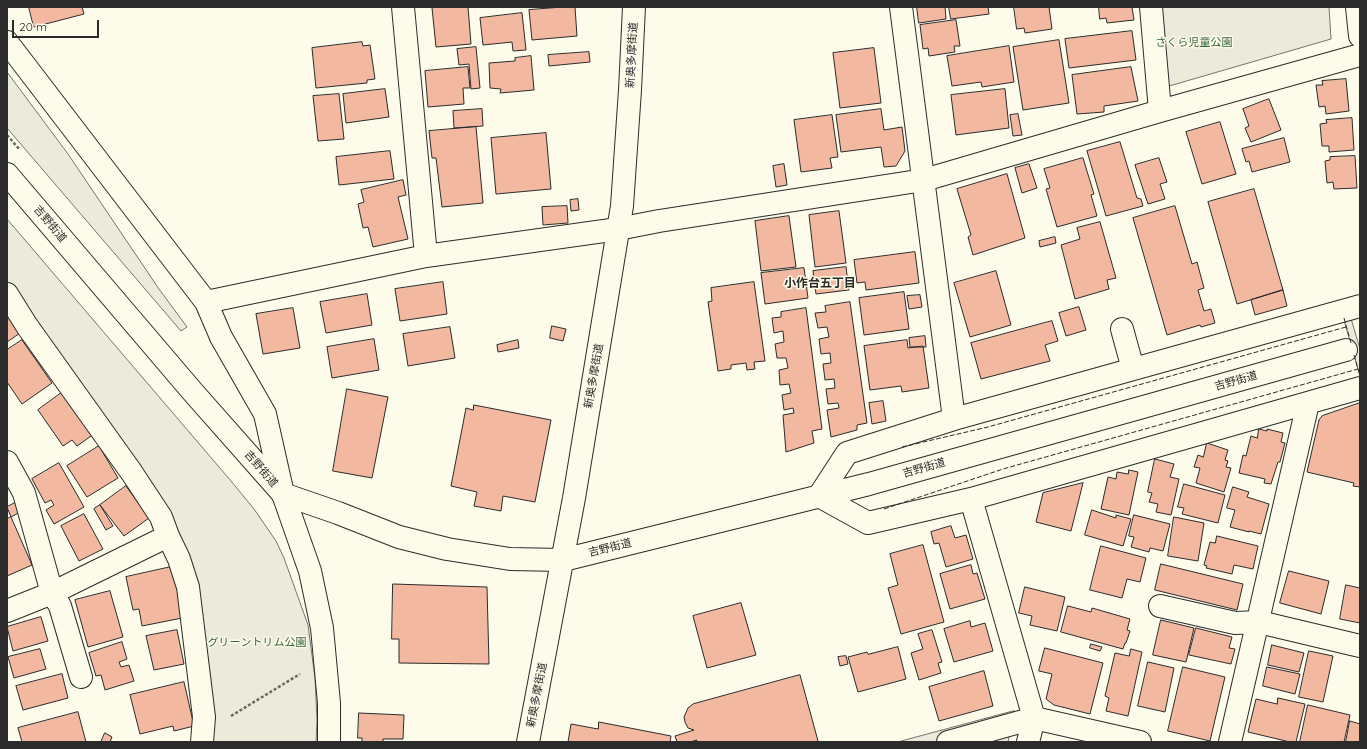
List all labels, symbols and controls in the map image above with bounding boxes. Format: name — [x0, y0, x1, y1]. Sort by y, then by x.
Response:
scale bar — [14, 12, 101, 38]
text: 20 m — [19, 19, 47, 34]
street label: 新奥多摩街道 — [624, 22, 640, 88]
park label: さくら児童公園 — [1156, 36, 1232, 50]
street label: 吉野街道 — [31, 203, 69, 245]
district label: 小作台五丁目 — [784, 276, 856, 290]
street label: 新奥多摩街道 — [582, 342, 606, 410]
street label: 吉野街道 — [1213, 369, 1259, 393]
street label: 吉野街道 — [242, 448, 280, 490]
street label: 吉野街道 — [901, 456, 947, 480]
street label: 吉野街道 — [587, 536, 633, 560]
park label: グリーントリム公園 — [208, 636, 306, 650]
street label: 新奥多摩街道 — [524, 661, 550, 729]

